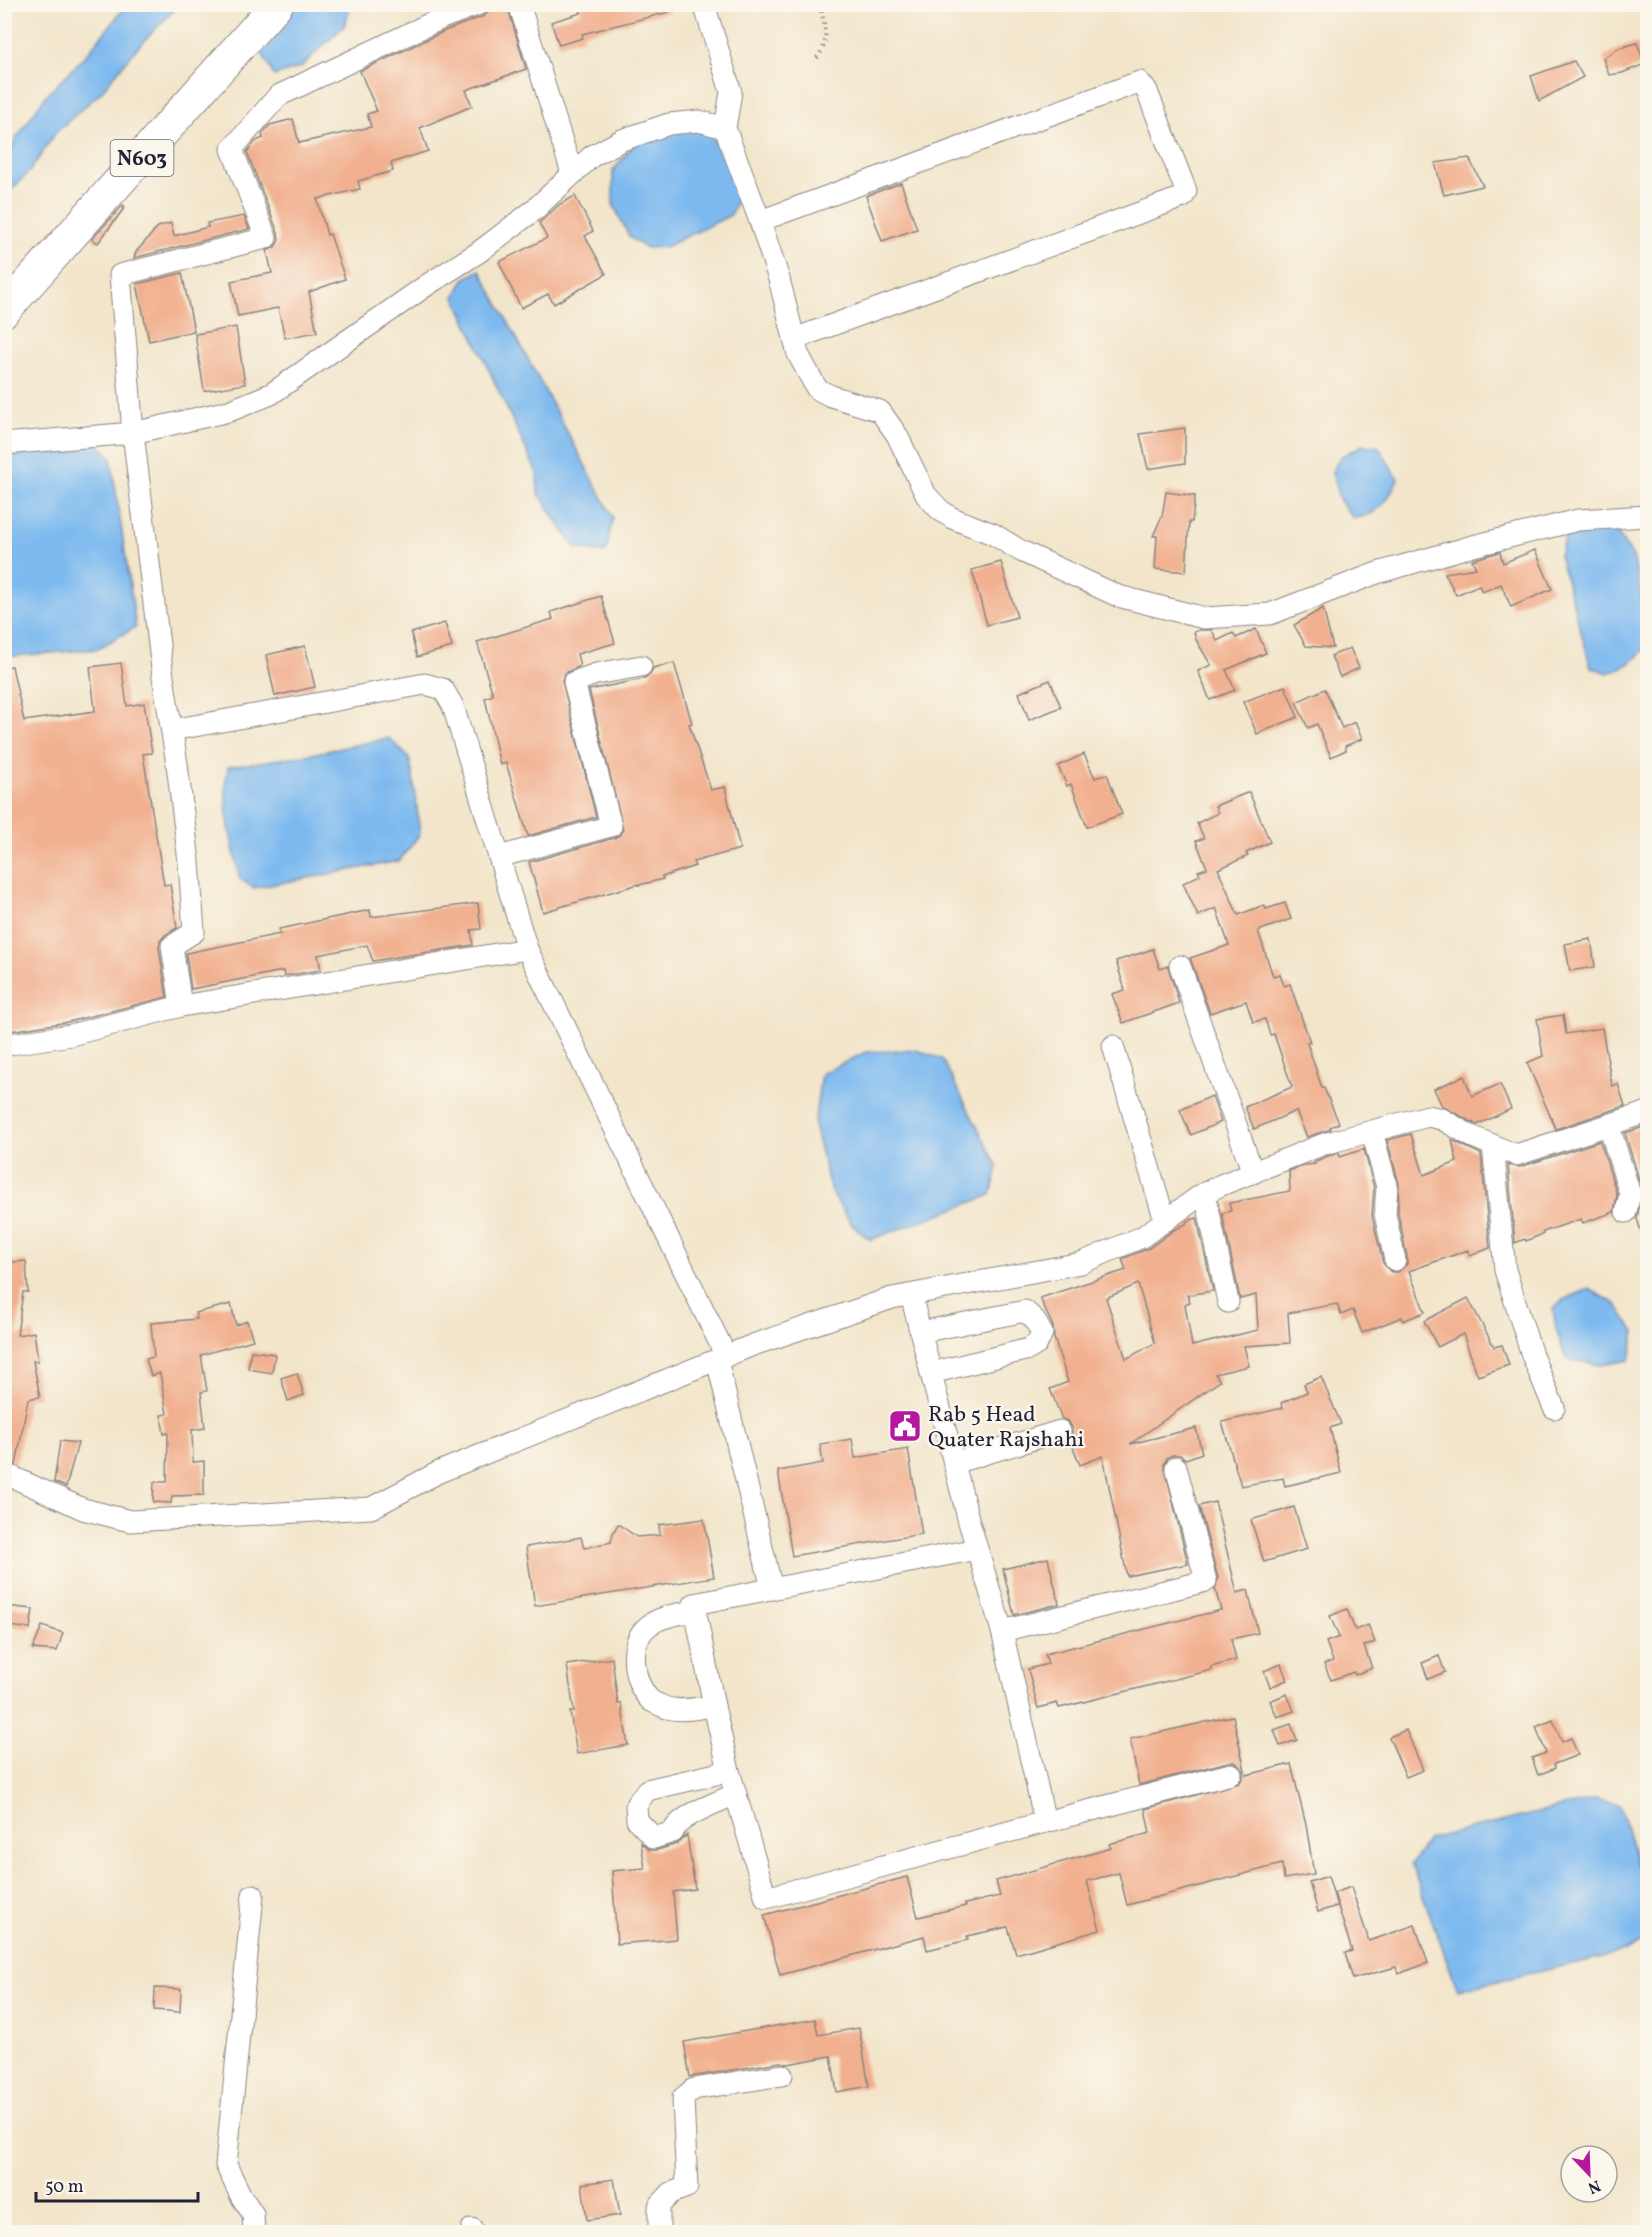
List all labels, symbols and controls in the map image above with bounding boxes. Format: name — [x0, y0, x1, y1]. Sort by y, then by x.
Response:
road number: N603 — [110, 140, 174, 176]
place label: Rab 5 Head Quater Rajshahi — [928, 1400, 1084, 1456]
public building icon: Rab 5 Head Quater Rajshahi — [887, 1408, 923, 1444]
north arrow — [1559, 2144, 1619, 2204]
scale bar — [36, 2165, 198, 2203]
text: N — [1584, 2174, 1604, 2199]
text: 50 m — [45, 2175, 84, 2200]

